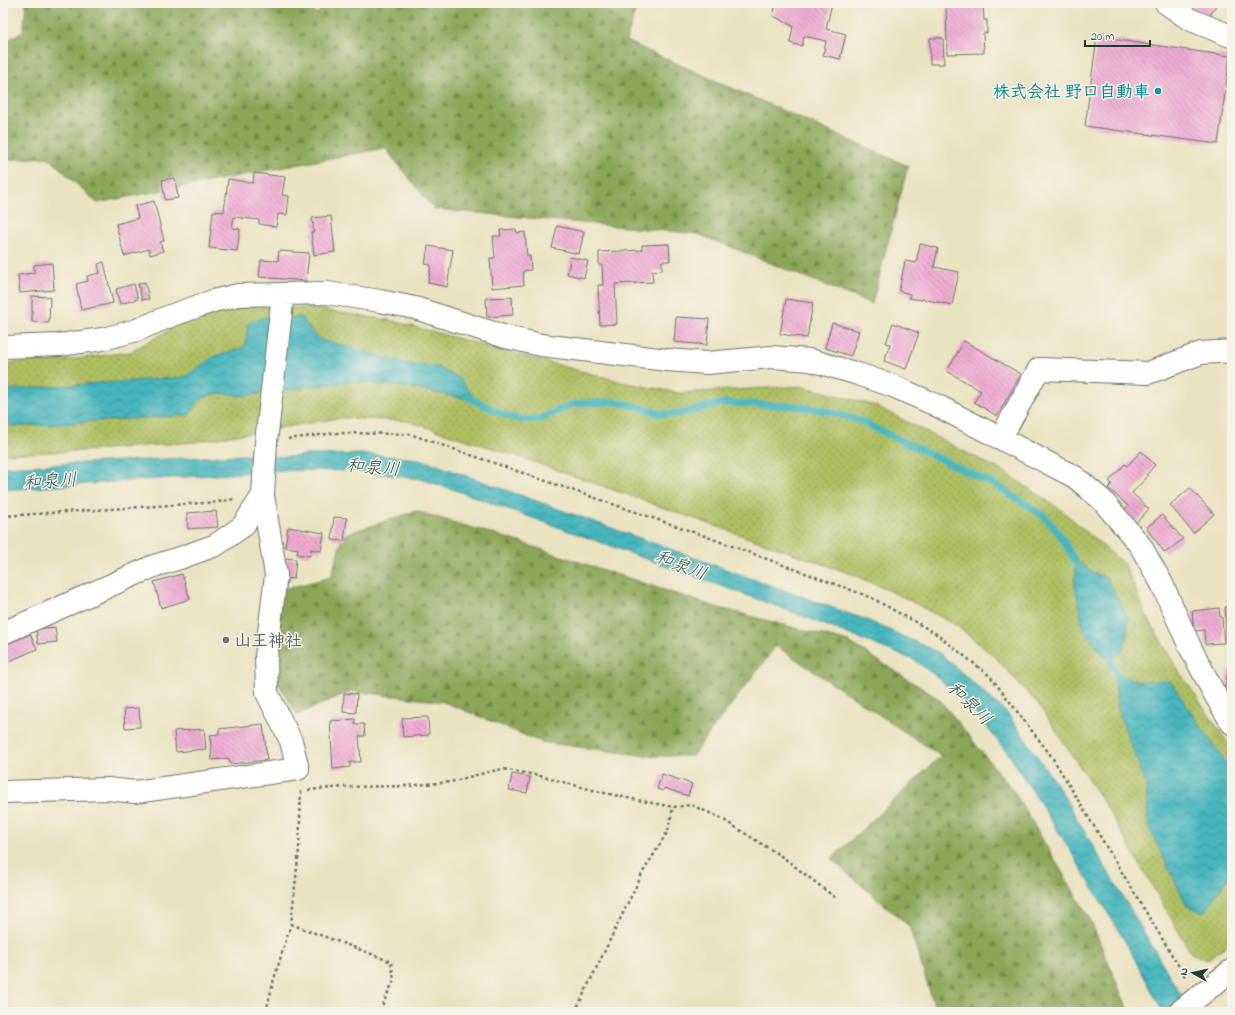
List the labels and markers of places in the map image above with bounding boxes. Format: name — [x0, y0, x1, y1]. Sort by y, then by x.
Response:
place label: 株式会社 野口自動車 — [993, 80, 1150, 105]
marker: 株式会社 野口自動車 — [1153, 86, 1163, 96]
place label: 山王神社 — [234, 629, 302, 654]
marker: 山王神社 — [221, 635, 231, 645]

